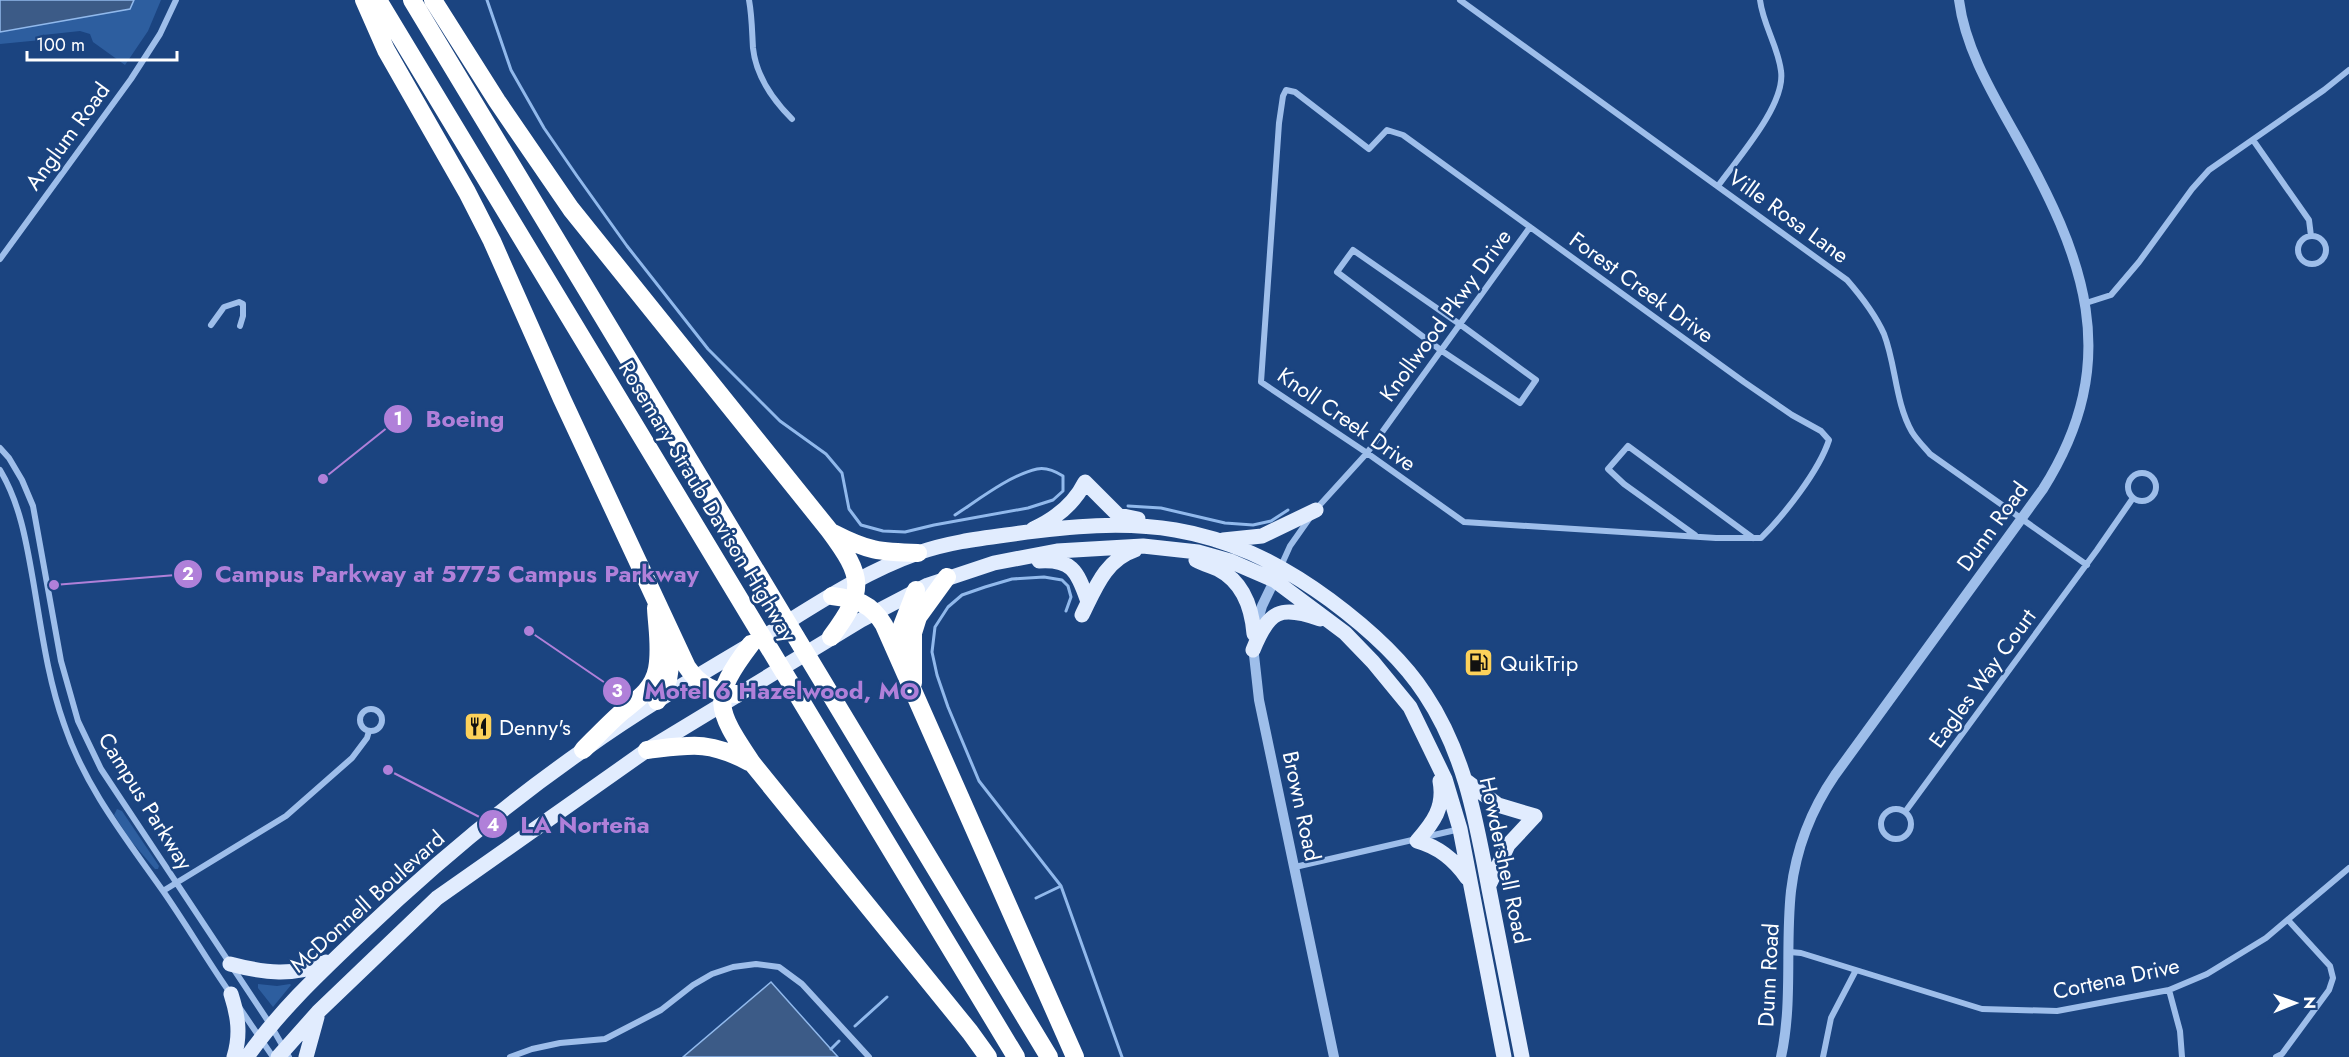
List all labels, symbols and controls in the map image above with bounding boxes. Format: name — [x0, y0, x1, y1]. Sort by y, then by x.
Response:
scale bar — [27, 24, 177, 62]
text: 100 m — [36, 32, 85, 58]
street label: Anglum Road — [17, 75, 117, 197]
street label: Ville Rosa Lane — [1722, 161, 1856, 271]
street label: Knollwood Pkwy Drive — [1371, 222, 1519, 408]
street label: Forest Creek Drive — [1563, 224, 1721, 350]
street label: Rosemary Straub Davison Highway — [611, 354, 805, 648]
street label: Knoll Creek Drive — [1271, 359, 1423, 479]
callout: Boeing — [383, 398, 516, 440]
text: Boeing — [426, 401, 504, 436]
text: 1 — [393, 406, 403, 432]
street label: Dunn Road — [1949, 475, 2035, 577]
callout: Campus Parkway at 5775 Campus Parkway — [173, 553, 711, 595]
text: Campus Parkway at 5775 Campus Parkway — [215, 556, 700, 591]
text: 2 — [182, 561, 194, 587]
street label: Eagles Way Court — [1921, 601, 2044, 754]
fuel station icon: QuikTrip — [1463, 647, 1495, 679]
place label: QuikTrip — [1500, 647, 1578, 679]
callout: Motel 6 Hazelwood, MO — [602, 670, 932, 712]
text: Motel 6 Hazelwood, MO — [644, 673, 920, 708]
text: 3 — [611, 678, 623, 704]
restaurant icon: Denny's — [462, 711, 494, 743]
place label: Denny's — [499, 711, 571, 743]
street label: Campus Parkway — [91, 726, 201, 876]
street label: Brown Road — [1275, 748, 1329, 864]
street label: Howdershell Road — [1472, 774, 1538, 946]
callout: LA Norteña — [478, 803, 661, 845]
text: LA Norteña — [520, 807, 650, 842]
text: 4 — [487, 812, 499, 838]
street label: McDonnell Boulevard — [282, 823, 452, 979]
street label: Dunn Road — [1749, 922, 1787, 1028]
street label: Cortena Drive — [2050, 949, 2182, 1007]
north arrow — [2265, 973, 2325, 1033]
text: N — [2298, 996, 2321, 1009]

